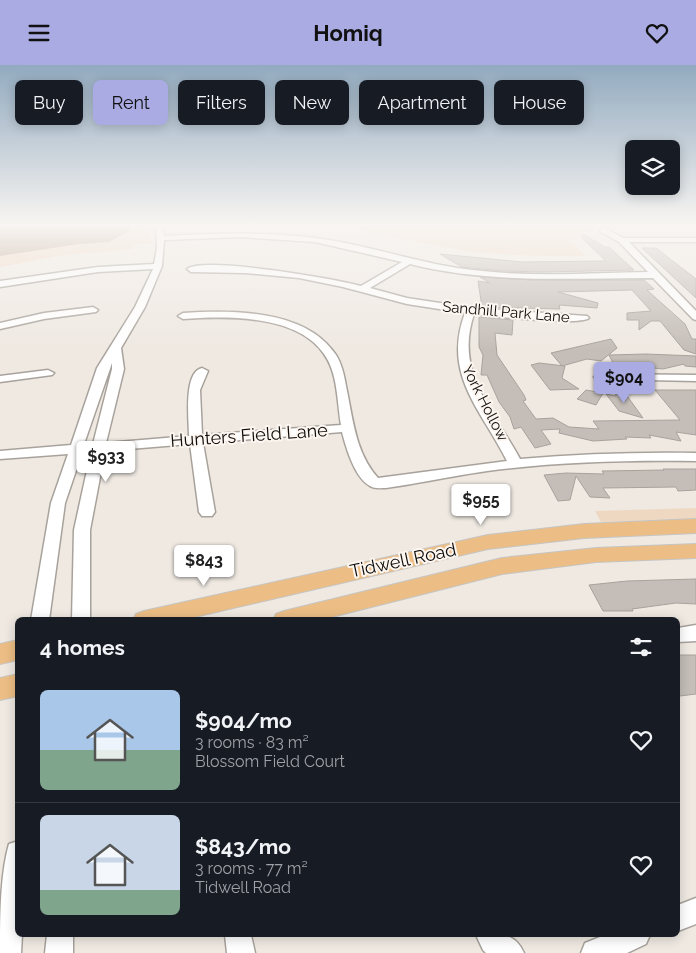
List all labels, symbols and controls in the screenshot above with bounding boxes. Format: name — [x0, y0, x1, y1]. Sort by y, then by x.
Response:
icon: menu — [25, 19, 53, 47]
icon: heart — [643, 19, 671, 47]
text: Homiq — [313, 20, 383, 46]
chip: Buy — [15, 80, 83, 125]
chip: Rent — [93, 80, 168, 125]
chip: Filters — [178, 80, 265, 125]
chip: New — [275, 80, 349, 125]
chip: Apartment — [359, 80, 484, 125]
chip: House — [494, 80, 584, 125]
map controls — [625, 140, 680, 195]
button: layers — [625, 140, 680, 195]
street label: Sandhill Park Lane — [442, 297, 571, 327]
pin: $904 — [594, 361, 654, 404]
street label: York Hollow — [458, 362, 512, 444]
text: $904 — [605, 368, 643, 387]
street label: Hunters Field Lane — [170, 419, 329, 451]
pin: $933 — [76, 441, 136, 483]
text: $933 — [87, 447, 125, 466]
pin: $955 — [451, 483, 511, 526]
text: $955 — [462, 490, 500, 509]
street label: Tidwell Road — [348, 539, 458, 581]
pin: $843 — [174, 545, 234, 587]
text: $843 — [185, 551, 223, 570]
icon: filters — [627, 633, 655, 661]
text: 4 homes — [40, 635, 125, 660]
text: $904/mo — [195, 708, 292, 733]
icon: home — [80, 710, 140, 770]
icon: heart — [627, 726, 655, 754]
text: 3 rooms · 83 m² — [195, 733, 309, 752]
text: Blossom Field Court — [195, 752, 345, 771]
text: $843/mo — [195, 834, 291, 859]
icon: home — [80, 835, 140, 895]
icon: heart — [627, 851, 655, 879]
text: 3 rooms · 77 m² — [195, 859, 308, 878]
text: Tidwell Road — [195, 878, 291, 897]

